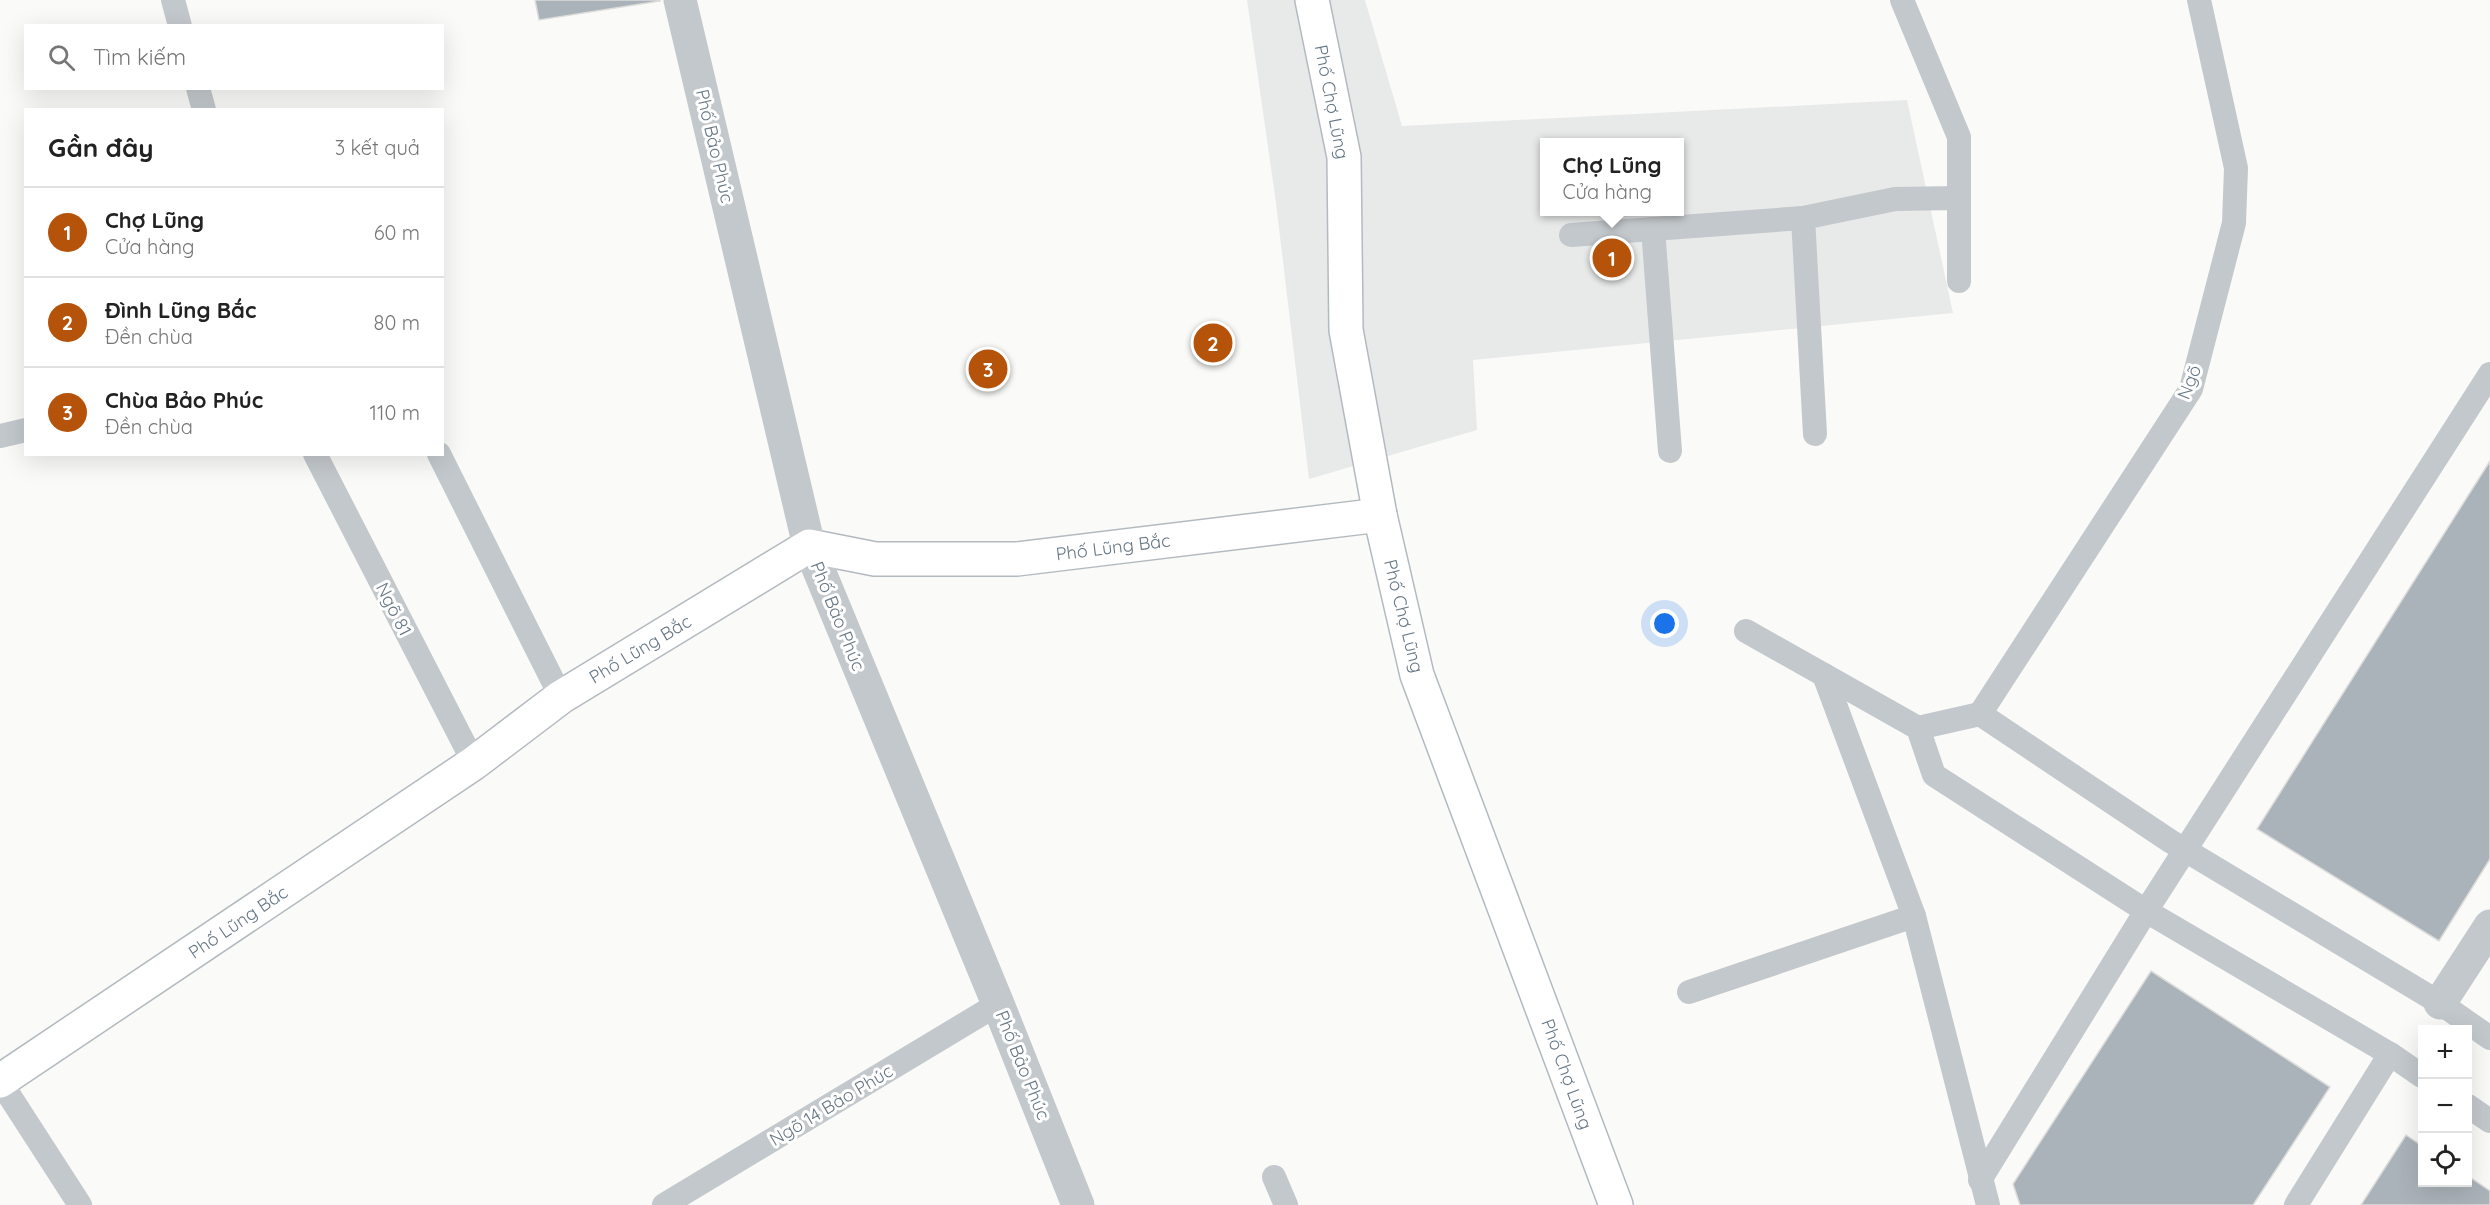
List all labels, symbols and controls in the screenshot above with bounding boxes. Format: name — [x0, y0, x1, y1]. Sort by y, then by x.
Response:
search box — [24, 24, 444, 90]
icon: search — [45, 41, 78, 74]
text: Tìm kiếm — [93, 43, 186, 71]
street label: Phố Chợ Lũng — [1310, 43, 1354, 161]
street label: Phố Bảo Phúc — [691, 87, 739, 205]
text: Gần đây — [48, 131, 153, 164]
text: 3 kết quả — [335, 135, 420, 160]
popup — [1540, 138, 1684, 216]
text: Chợ Lũng — [1562, 151, 1662, 179]
text: Cửa hàng — [1562, 179, 1652, 204]
text: Chợ Lũng — [105, 206, 204, 234]
text: 1 — [64, 220, 71, 245]
text: 60 m — [374, 220, 420, 245]
text: Cửa hàng — [105, 234, 195, 259]
pin: 1 — [1592, 236, 1632, 280]
text: Đình Lũng Bắc — [105, 296, 256, 324]
text: 2 — [62, 310, 73, 335]
text: 80 m — [374, 310, 420, 335]
pin: 2 — [1194, 320, 1232, 366]
text: Đền chùa — [105, 324, 193, 349]
pin: 3 — [968, 346, 1008, 392]
street label: Ngõ — [2172, 361, 2206, 403]
text: Chùa Bảo Phúc — [105, 386, 263, 414]
text: 3 — [62, 400, 73, 425]
text: 110 m — [370, 400, 420, 425]
text: Đền chùa — [105, 414, 193, 439]
street label: Phố Lũng Bắc — [1054, 529, 1172, 565]
street label: Phố Chợ Lũng — [1379, 557, 1429, 675]
street label: Phố Bảo Phúc — [806, 558, 870, 674]
street label: Ngõ 81 — [371, 579, 417, 639]
your location — [1650, 609, 1679, 638]
street label: Phố Lũng Bắc — [585, 610, 695, 688]
street label: Phố Lũng Bắc — [184, 880, 292, 964]
street label: Phố Bảo Phúc — [991, 1007, 1055, 1123]
street label: Phố Chợ Lũng — [1536, 1016, 1598, 1132]
map controls — [2418, 1025, 2472, 1187]
button: + — [2418, 1025, 2472, 1079]
street label: Ngõ 14 Bảo Phúc — [765, 1059, 897, 1151]
button: − — [2418, 1079, 2472, 1133]
button: locate — [2418, 1133, 2472, 1187]

